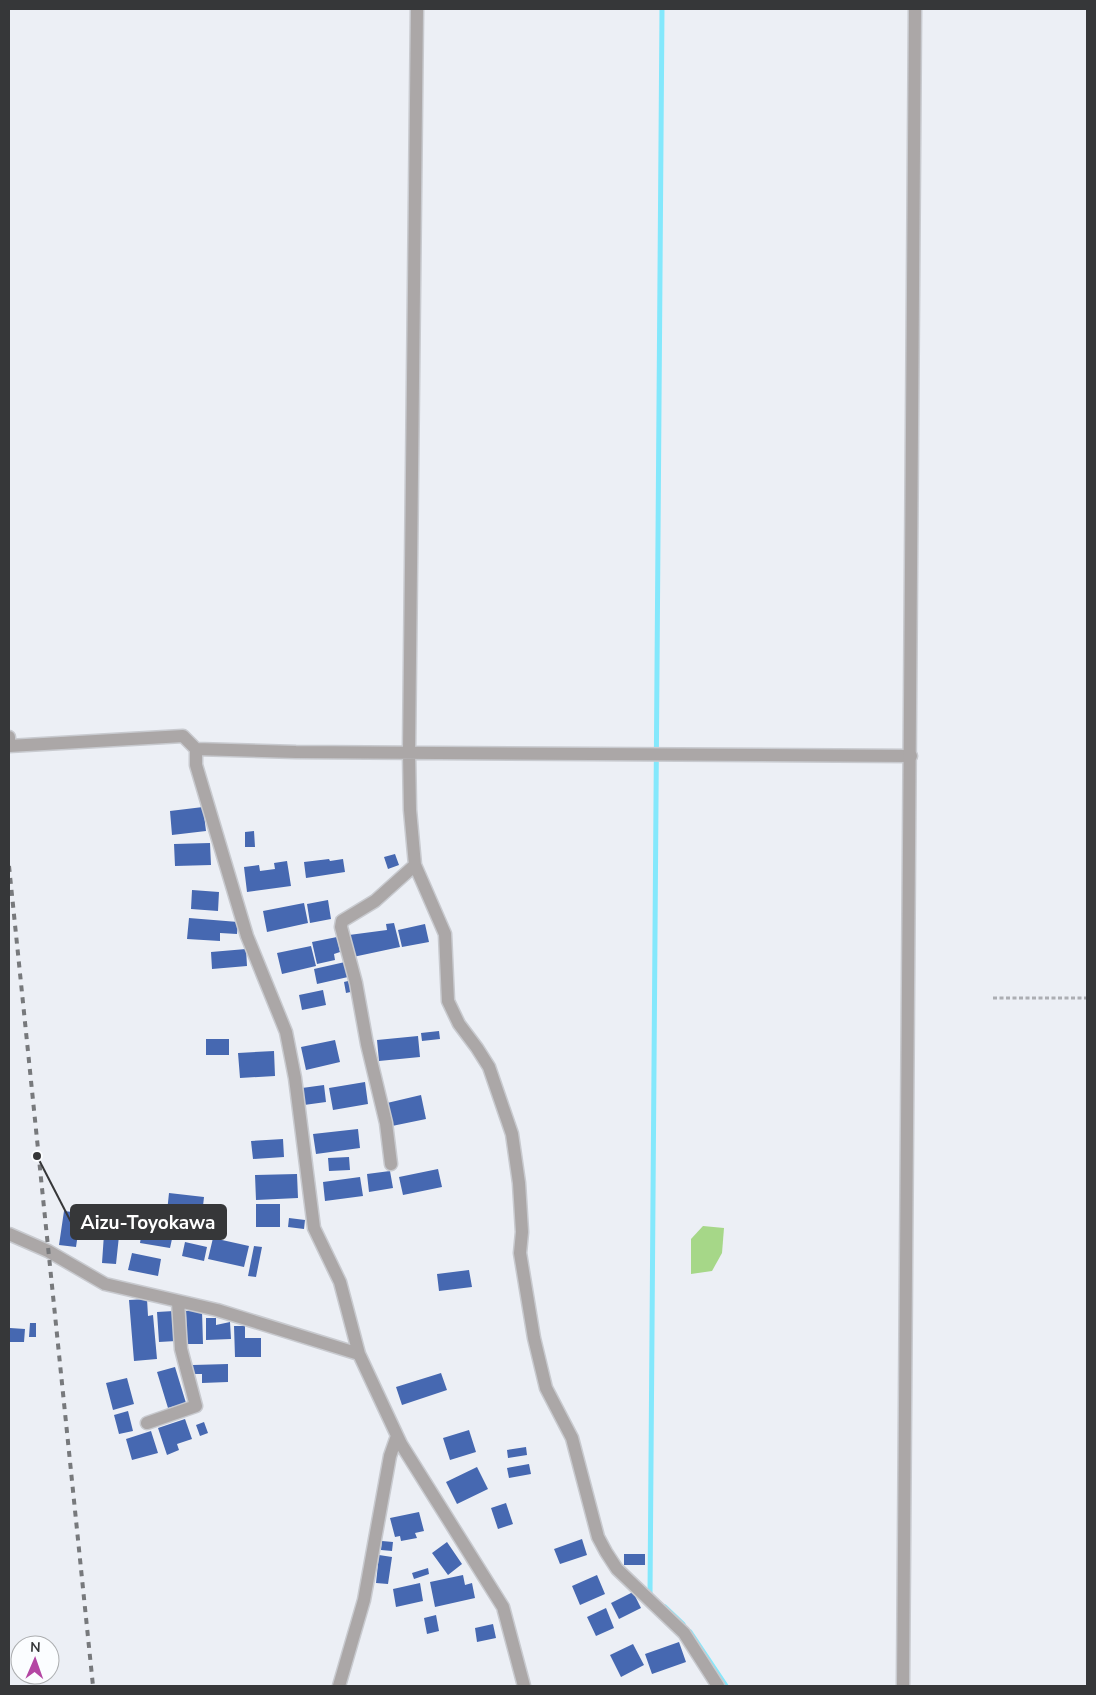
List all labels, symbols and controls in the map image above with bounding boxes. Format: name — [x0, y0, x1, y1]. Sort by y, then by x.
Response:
callout: Aizu-Toyokawa — [71, 1205, 226, 1239]
text: Aizu-Toyokawa — [81, 1210, 215, 1236]
north arrow — [10, 1635, 60, 1685]
text: N — [30, 1638, 41, 1657]

